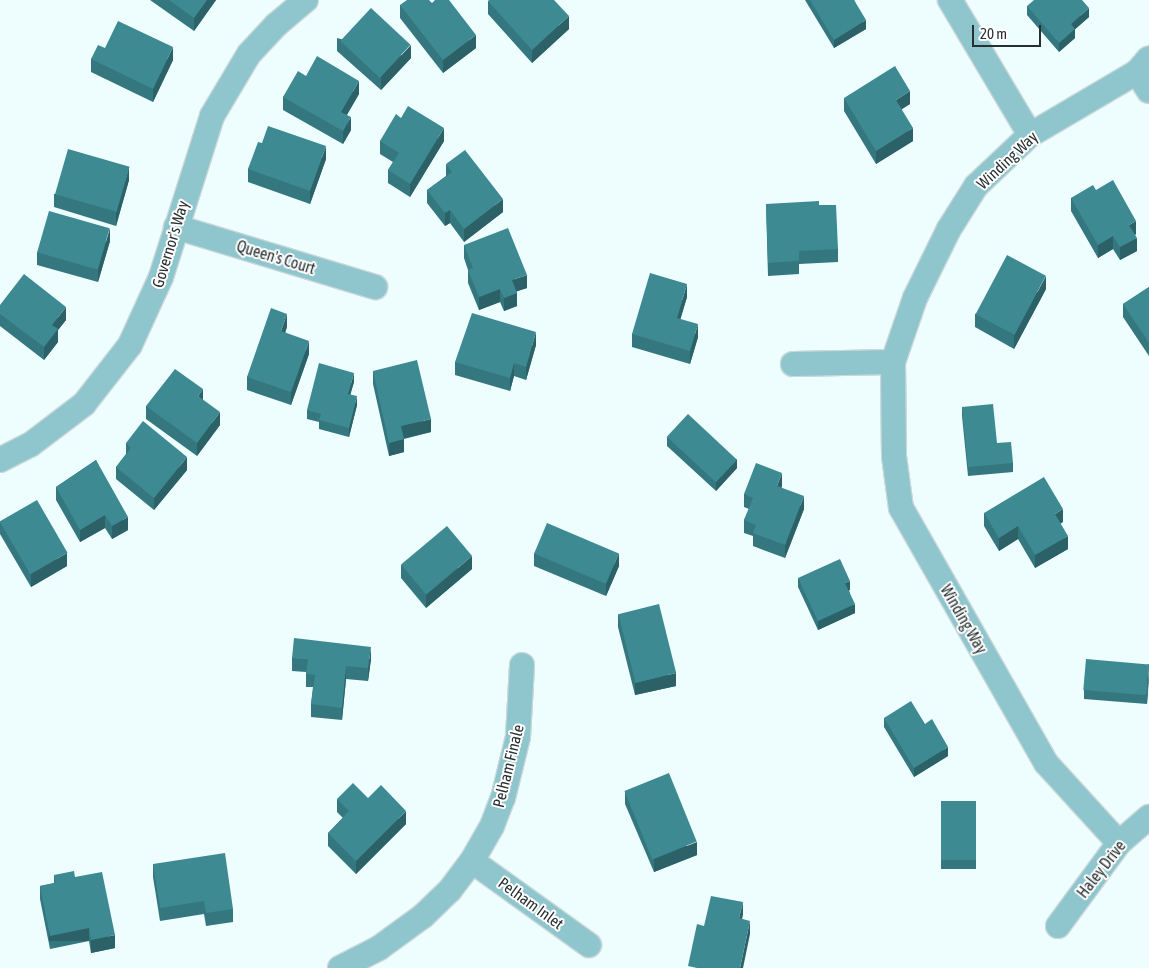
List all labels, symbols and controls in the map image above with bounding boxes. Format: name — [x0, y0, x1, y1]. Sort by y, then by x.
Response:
scale bar — [974, 15, 1043, 47]
text: 20 m — [980, 25, 1007, 42]
street label: Winding Way — [973, 127, 1041, 193]
street label: Governor's Way — [148, 198, 192, 290]
street label: Queen's Court — [234, 236, 318, 278]
street label: Winding Way — [937, 581, 991, 657]
street label: Pelham Finale — [488, 723, 528, 809]
street label: Haley Drive — [1073, 836, 1129, 902]
street label: Pelham Inlet — [495, 873, 567, 933]

